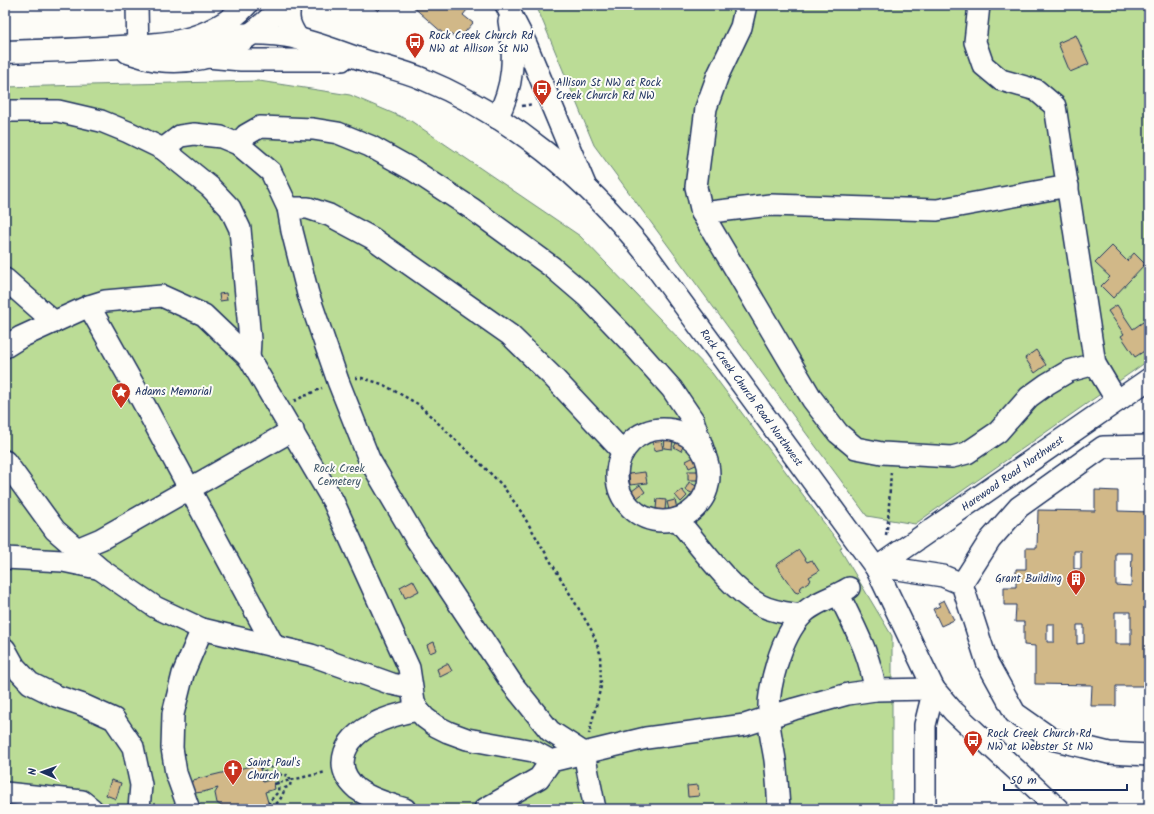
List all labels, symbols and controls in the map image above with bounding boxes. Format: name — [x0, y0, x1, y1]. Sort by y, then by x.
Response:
place label: Rock Creek Church Rd NW at Allison St NW — [429, 27, 534, 58]
bus stop icon: Rock Creek Church Rd NW at Allison St NW — [404, 31, 426, 59]
place label: Allison St NW at Rock Creek Church Rd NW — [556, 74, 662, 105]
bus stop icon: Allison St NW at Rock Creek Church Rd NW — [531, 78, 553, 106]
street label: Rock Creek Church Road Northwest — [695, 325, 808, 471]
place icon: Adams Memorial — [110, 381, 132, 409]
place label: Adams Memorial — [135, 383, 212, 401]
street label: Harewood Road Northwest — [958, 431, 1069, 516]
park label: Rock Creek Cemetery — [313, 460, 365, 491]
building icon: Grant Building — [1065, 568, 1087, 596]
place label: Grant Building — [995, 570, 1062, 588]
place label: Rock Creek Church Rd NW at Webster St NW — [987, 725, 1094, 756]
bus stop icon: Rock Creek Church Rd NW at Webster St NW — [962, 729, 984, 757]
north arrow — [22, 752, 62, 792]
place label: Saint Paul's Church — [247, 754, 301, 785]
church icon: Saint Paul's Church — [222, 758, 244, 786]
scale bar — [1004, 766, 1127, 792]
text: N — [24, 768, 42, 775]
text: 50 m — [1010, 771, 1037, 790]

